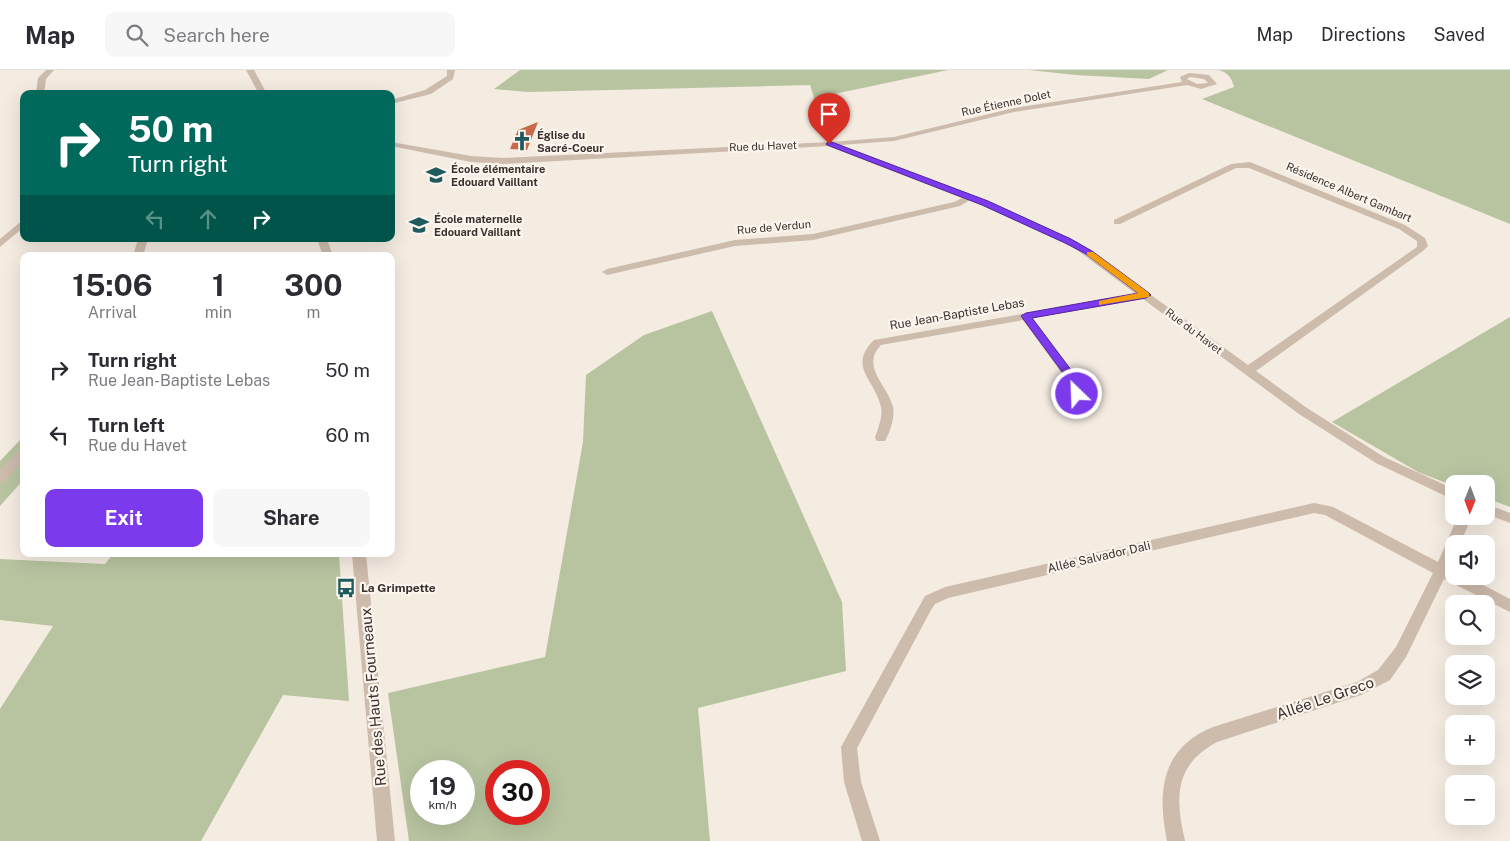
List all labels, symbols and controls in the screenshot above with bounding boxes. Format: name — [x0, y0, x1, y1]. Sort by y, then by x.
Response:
search box — [105, 12, 455, 57]
text: Map — [25, 21, 75, 49]
icon: search — [123, 21, 151, 49]
text: Search here — [163, 24, 270, 46]
text: Map — [1256, 24, 1293, 45]
text: Directions — [1321, 24, 1406, 45]
text: Saved — [1434, 24, 1485, 45]
street label: Rue Étienne Dolet — [960, 87, 1052, 118]
pin — [808, 93, 850, 144]
icon: arrive — [815, 100, 843, 128]
text: 50 m — [128, 109, 213, 150]
icon: right — [45, 110, 110, 175]
place label: Église du Sacré-Coeur — [537, 128, 604, 154]
church icon: Église du Sacré-Coeur — [511, 130, 533, 152]
street label: Rue du Havet — [729, 139, 797, 153]
text: Turn right — [128, 151, 228, 177]
street label: Résidence Albert Gambart — [1284, 160, 1414, 224]
place label: École élémentaire Edouard Vaillant — [451, 162, 545, 188]
school or university icon: École élémentaire Edouard Vaillant — [425, 164, 447, 186]
icon: left — [141, 205, 169, 233]
icon: ahead — [194, 205, 222, 233]
icon: right — [247, 205, 275, 233]
place label: École maternelle Edouard Vaillant — [434, 212, 522, 238]
school or university icon: École maternelle Edouard Vaillant — [408, 214, 430, 236]
street label: Rue de Verdun — [736, 218, 812, 236]
text: 15:06 — [72, 267, 153, 303]
text: 1 — [212, 267, 225, 303]
text: 300 — [284, 267, 343, 303]
street label: Rue Jean-Baptiste Lebas — [889, 295, 1025, 333]
text: Arrival — [88, 303, 137, 322]
text: min — [205, 303, 232, 322]
text: m — [307, 303, 320, 322]
street label: Rue du Havet — [1163, 306, 1225, 356]
text: Turn right — [88, 349, 177, 371]
icon: right — [45, 356, 73, 384]
text: 50 m — [325, 359, 370, 381]
position arrow — [1050, 367, 1102, 419]
text: Rue Jean-Baptiste Lebas — [88, 371, 270, 390]
text: Turn left — [88, 414, 165, 436]
icon: left — [45, 421, 73, 449]
text: 60 m — [326, 424, 370, 446]
text: Rue du Havet — [88, 436, 187, 455]
north arrow — [1445, 475, 1495, 525]
map controls — [1445, 475, 1495, 825]
button: Exit — [45, 489, 203, 547]
button: Share — [213, 489, 370, 547]
button: sound — [1445, 535, 1495, 585]
street label: Allée Salvador Dali — [1046, 538, 1152, 576]
bus stop icon: La Grimpette — [335, 577, 357, 599]
place label: La Grimpette — [361, 581, 436, 595]
button: search — [1445, 595, 1495, 645]
street label: Rue des Hauts Fourneaux — [357, 607, 389, 787]
button: layers — [1445, 655, 1495, 705]
street label: Allée Le Greco — [1274, 673, 1376, 723]
button: + — [1445, 715, 1495, 765]
speed limit sign: 30 — [485, 760, 550, 825]
text: 19 — [429, 771, 456, 801]
button: − — [1445, 775, 1495, 825]
text: km/h — [428, 798, 457, 812]

